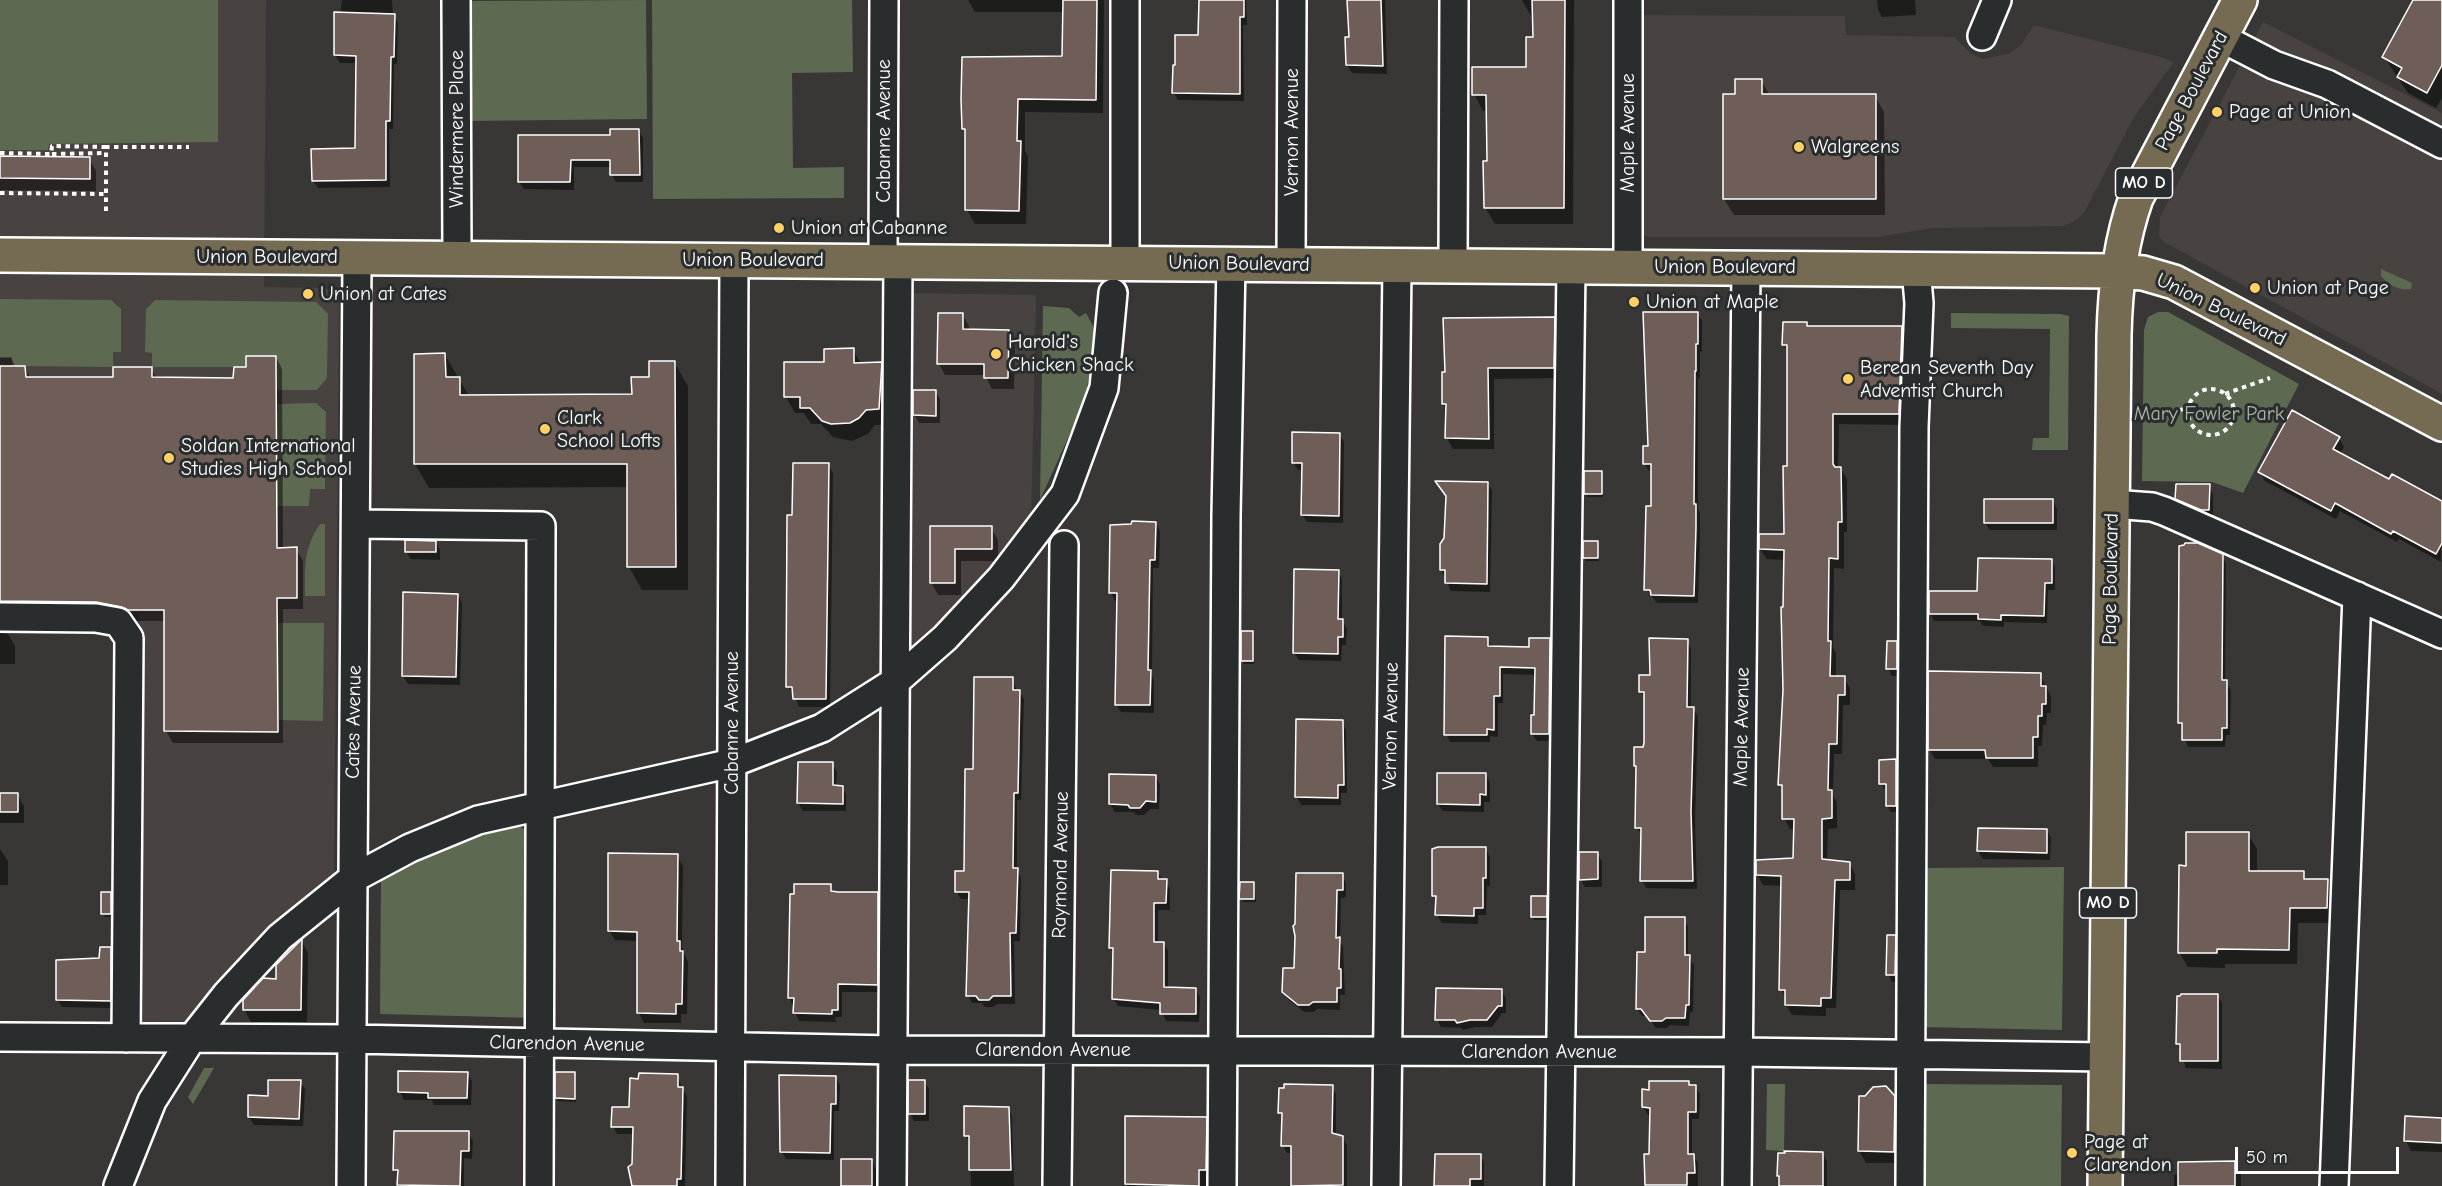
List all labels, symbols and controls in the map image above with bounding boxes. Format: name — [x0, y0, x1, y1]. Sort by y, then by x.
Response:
street label: Page Boulevard — [2150, 27, 2234, 155]
street label: Windermere Place — [445, 50, 469, 208]
street label: Cabanne Avenue — [872, 59, 896, 203]
street label: Vernon Avenue — [1280, 68, 1304, 196]
street label: Maple Avenue — [1616, 73, 1640, 193]
place label: Page at Union — [2229, 100, 2351, 124]
marker: Page at Union — [2210, 105, 2224, 119]
place label: Walgreens — [1811, 135, 1899, 159]
marker: Walgreens — [1792, 140, 1806, 154]
road number: MO D — [2116, 168, 2172, 198]
place label: Union at Cabanne — [791, 216, 947, 240]
marker: Union at Cabanne — [772, 221, 786, 235]
street label: Union Boulevard — [196, 245, 338, 269]
street label: Union Boulevard — [682, 248, 824, 272]
street label: Union Boulevard — [1168, 251, 1310, 277]
street label: Union Boulevard — [1654, 255, 1796, 279]
street label: Union Boulevard — [2152, 268, 2290, 352]
place label: Union at Page — [2267, 276, 2389, 300]
marker: Union at Page — [2248, 281, 2262, 295]
place label: Union at Cates — [320, 282, 447, 306]
marker: Union at Cates — [301, 287, 315, 301]
place label: Union at Maple — [1646, 290, 1779, 314]
marker: Union at Maple — [1627, 295, 1641, 309]
place label: Harold's Chicken Shack — [1008, 330, 1134, 377]
marker: Harold's Chicken Shack — [989, 347, 1003, 361]
place label: Berean Seventh Day Adventist Church — [1860, 356, 2033, 403]
marker: Berean Seventh Day Adventist Church — [1841, 372, 1855, 386]
park label: Mary Fowler Park — [2134, 402, 2284, 426]
place label: Clark School Lofts — [557, 406, 660, 453]
marker: Clark School Lofts — [538, 422, 552, 436]
place label: Soldan International Studies High School — [181, 434, 356, 481]
marker: Soldan International Studies High School — [162, 451, 176, 465]
street label: Page Boulevard — [2098, 513, 2124, 645]
street label: Cabanne Avenue — [720, 651, 744, 795]
street label: Vernon Avenue — [1378, 662, 1404, 790]
street label: Cates Avenue — [341, 665, 367, 779]
street label: Maple Avenue — [1729, 667, 1755, 787]
street label: Raymond Avenue — [1048, 791, 1074, 939]
road number: MO D — [2080, 888, 2136, 918]
street label: Clarendon Avenue — [489, 1031, 645, 1057]
street label: Clarendon Avenue — [975, 1038, 1131, 1062]
street label: Clarendon Avenue — [1461, 1040, 1617, 1064]
place label: Page at Clarendon — [2084, 1130, 2172, 1177]
scale bar — [2238, 1135, 2402, 1173]
marker: Page at Clarendon — [2065, 1146, 2079, 1160]
text: 50 m — [2246, 1147, 2288, 1168]

